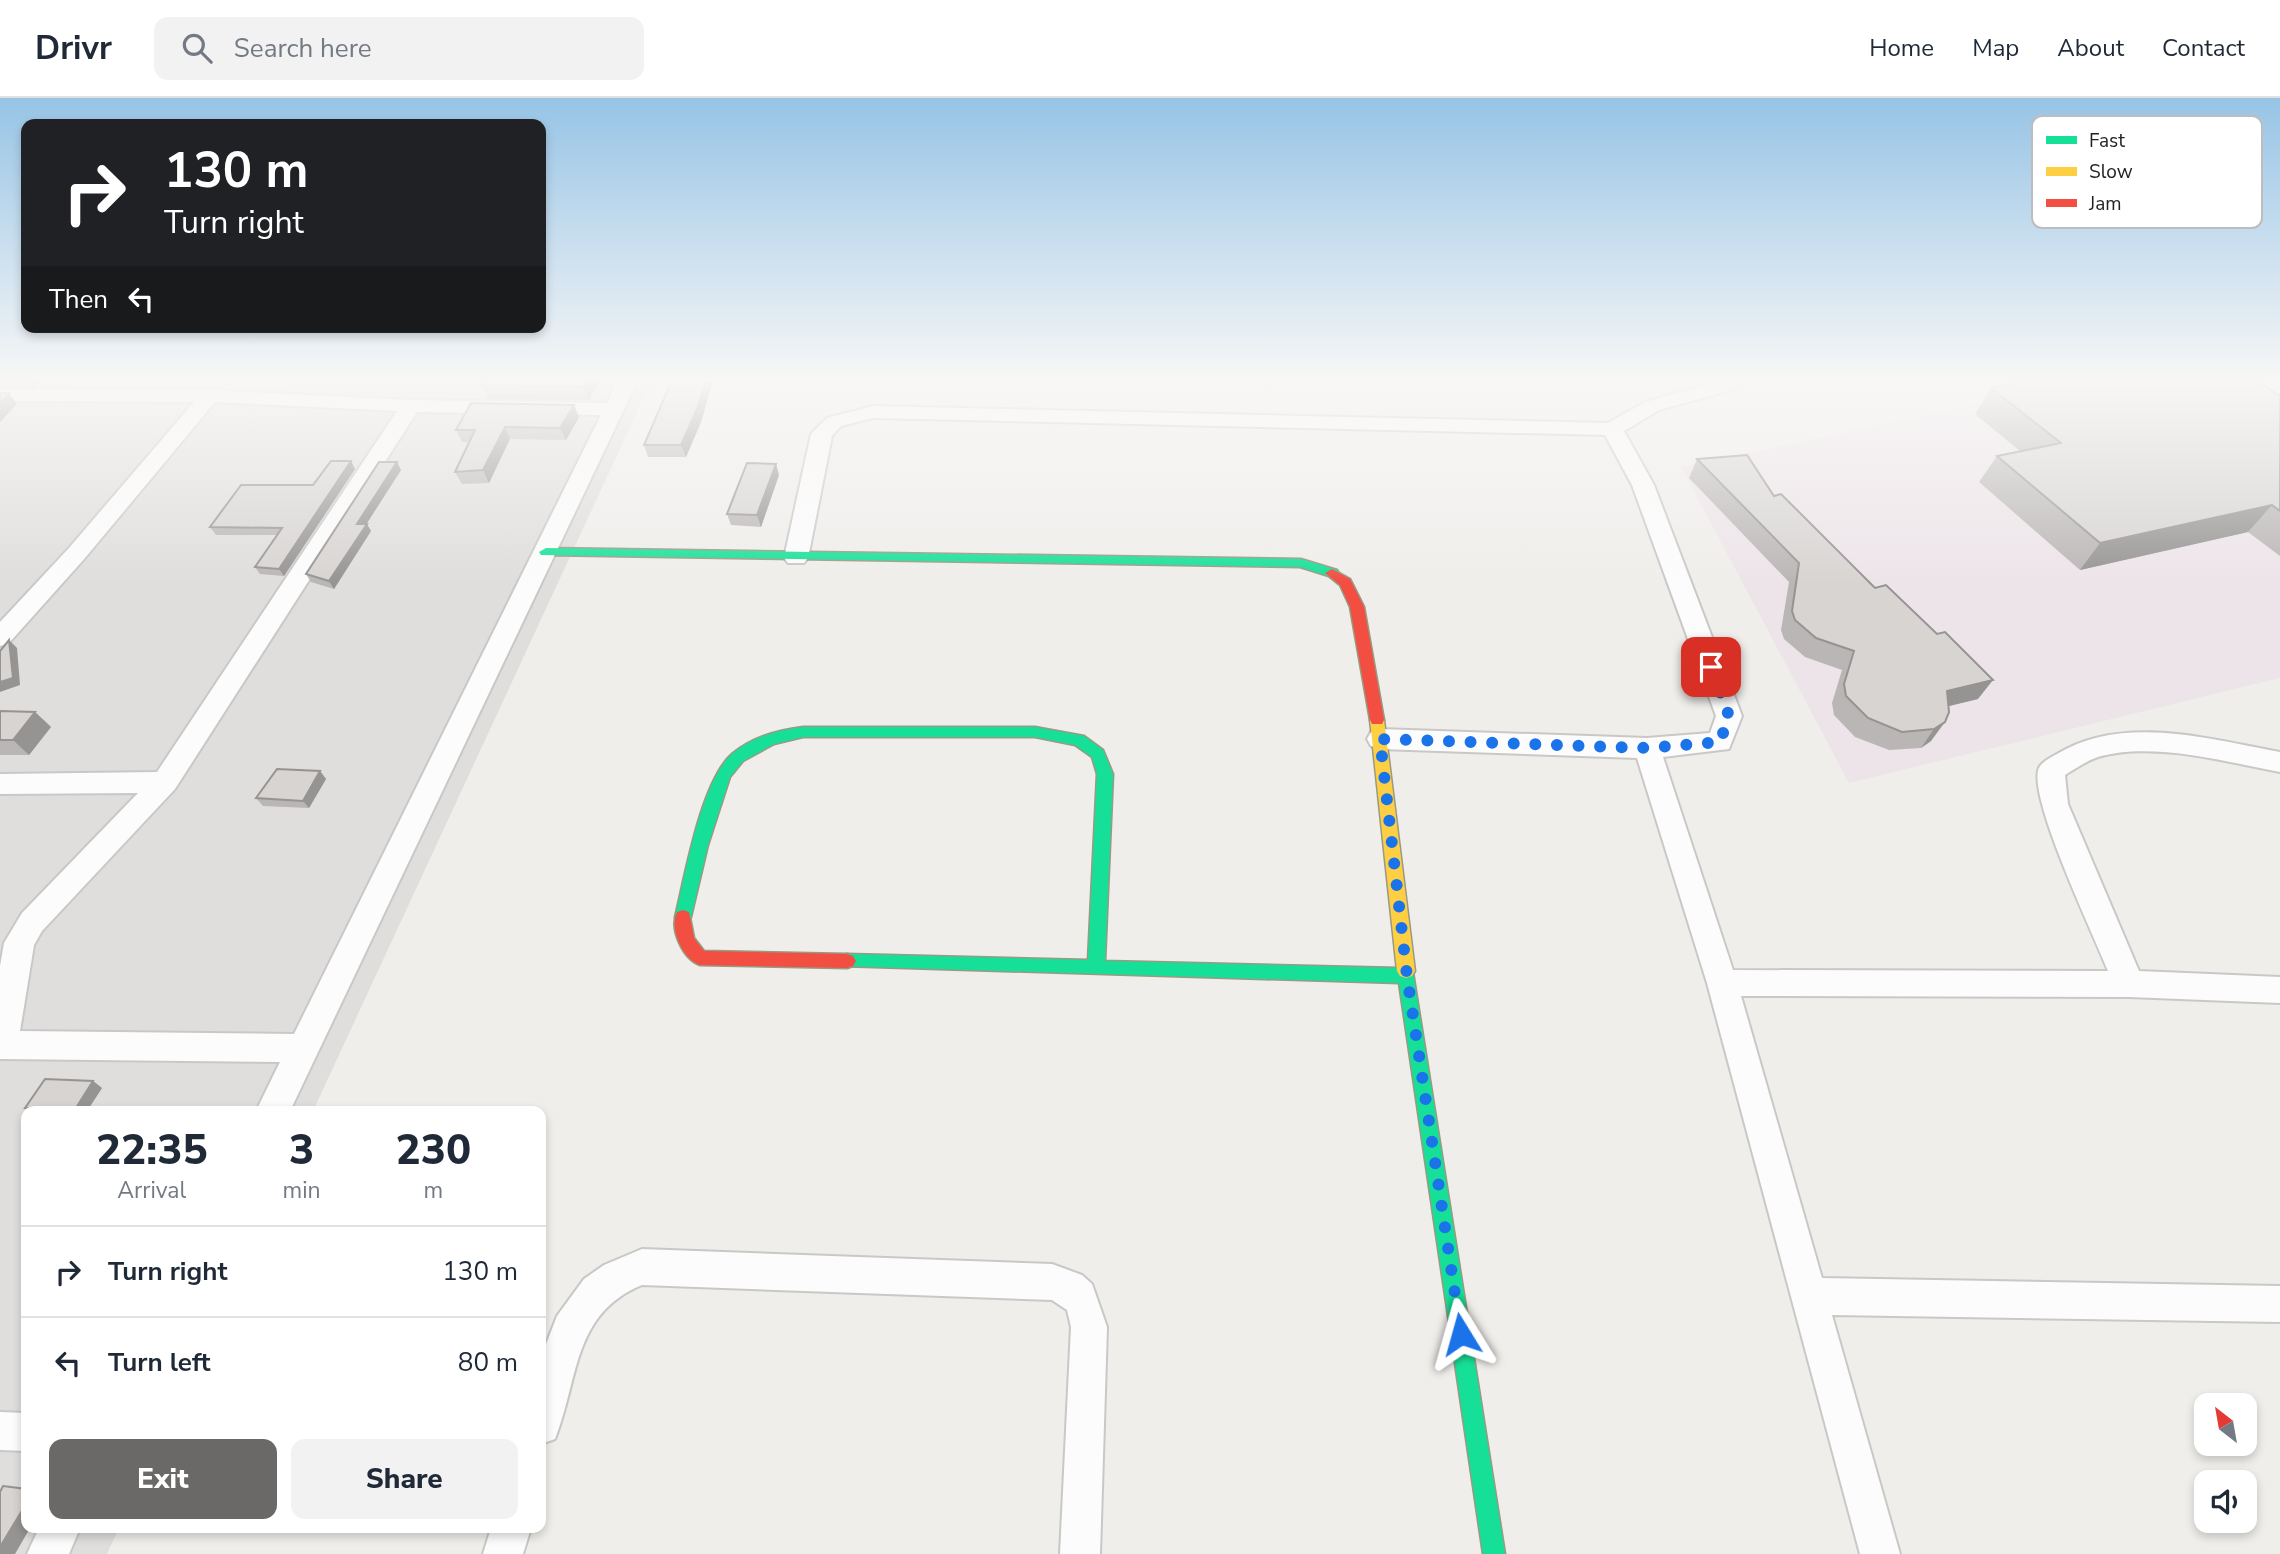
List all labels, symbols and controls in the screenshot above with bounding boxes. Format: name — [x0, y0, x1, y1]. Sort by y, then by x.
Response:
search box — [154, 17, 644, 80]
text: Drivr — [35, 26, 112, 71]
icon: search — [178, 29, 216, 67]
text: Search here — [234, 31, 372, 66]
text: Home — [1869, 32, 1934, 64]
text: Map — [1972, 32, 2019, 64]
text: About — [2057, 32, 2124, 64]
text: Contact — [2162, 32, 2245, 64]
legend — [2032, 116, 2262, 228]
text: Fast — [2089, 128, 2125, 154]
text: 130 m — [164, 137, 308, 204]
icon: right — [49, 147, 140, 238]
text: Slow — [2089, 159, 2133, 185]
text: Jam — [2088, 191, 2122, 217]
text: Turn right — [164, 201, 304, 244]
icon: left — [122, 280, 160, 318]
text: Then — [49, 282, 108, 317]
pin — [1681, 637, 1741, 697]
icon: arrive — [1692, 648, 1730, 686]
text: 22:35 — [96, 1122, 208, 1179]
text: 3 — [289, 1122, 314, 1179]
text: 230 — [396, 1122, 471, 1179]
text: Arrival — [117, 1175, 186, 1206]
text: min — [283, 1175, 321, 1206]
text: m — [423, 1175, 443, 1206]
icon: right — [49, 1253, 87, 1291]
text: Turn right — [108, 1254, 227, 1289]
text: 130 m — [442, 1254, 518, 1289]
position arrow — [1424, 1297, 1498, 1371]
icon: left — [49, 1344, 87, 1382]
text: Turn left — [108, 1345, 211, 1380]
text: 80 m — [458, 1345, 518, 1380]
north arrow — [2194, 1393, 2258, 1456]
map controls — [2194, 1393, 2257, 1533]
button: Exit — [49, 1439, 277, 1519]
button: Share — [291, 1439, 518, 1519]
button: sound — [2194, 1470, 2257, 1533]

